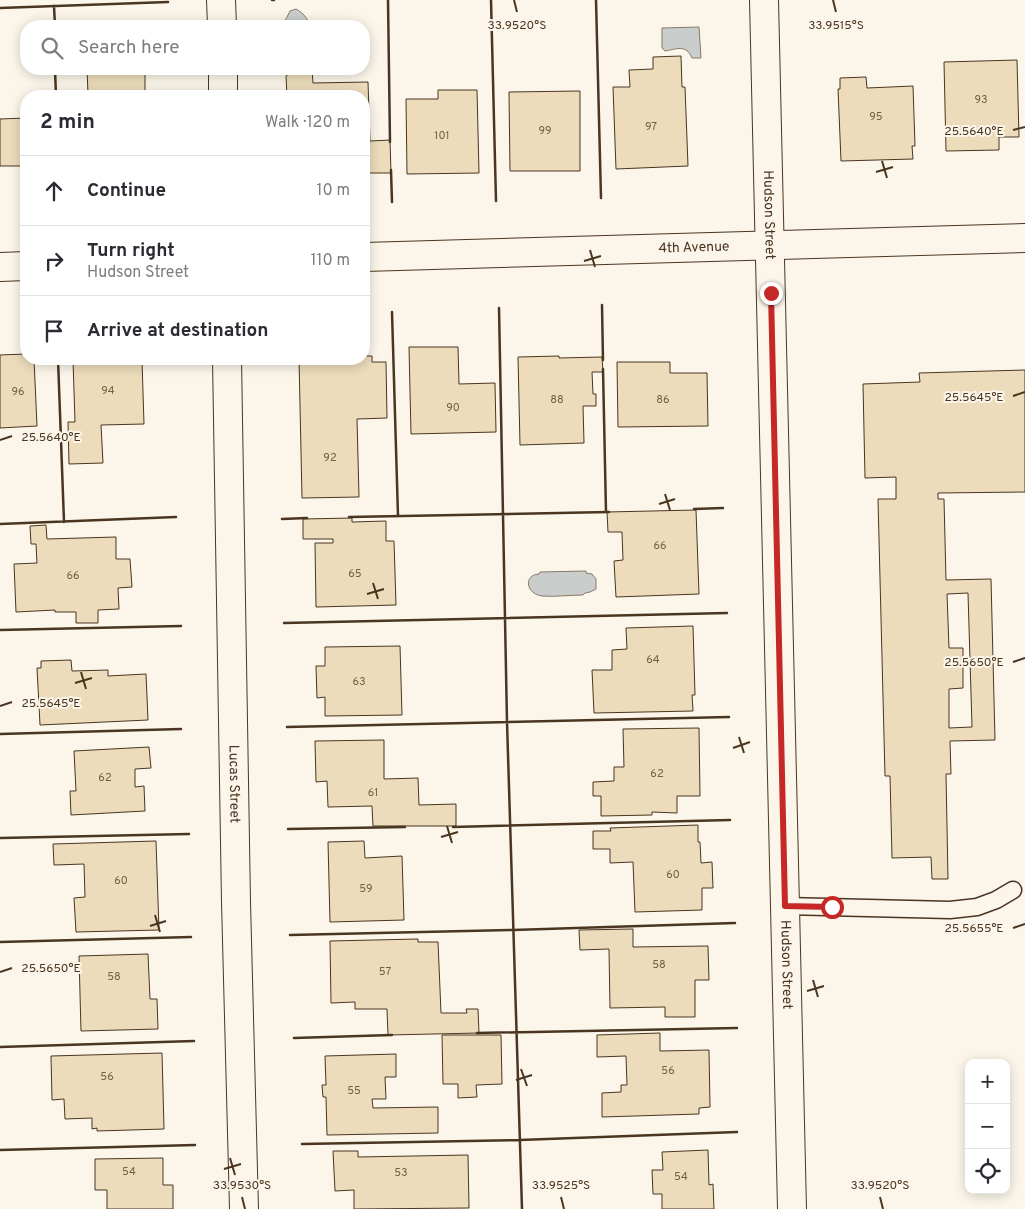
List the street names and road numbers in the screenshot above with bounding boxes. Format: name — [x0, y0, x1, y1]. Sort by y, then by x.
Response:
street label: Hudson Street — [759, 170, 779, 260]
street label: 4th Avenue — [658, 238, 730, 257]
street label: Lucas Street — [225, 745, 243, 823]
street label: Hudson Street — [777, 920, 796, 1010]

